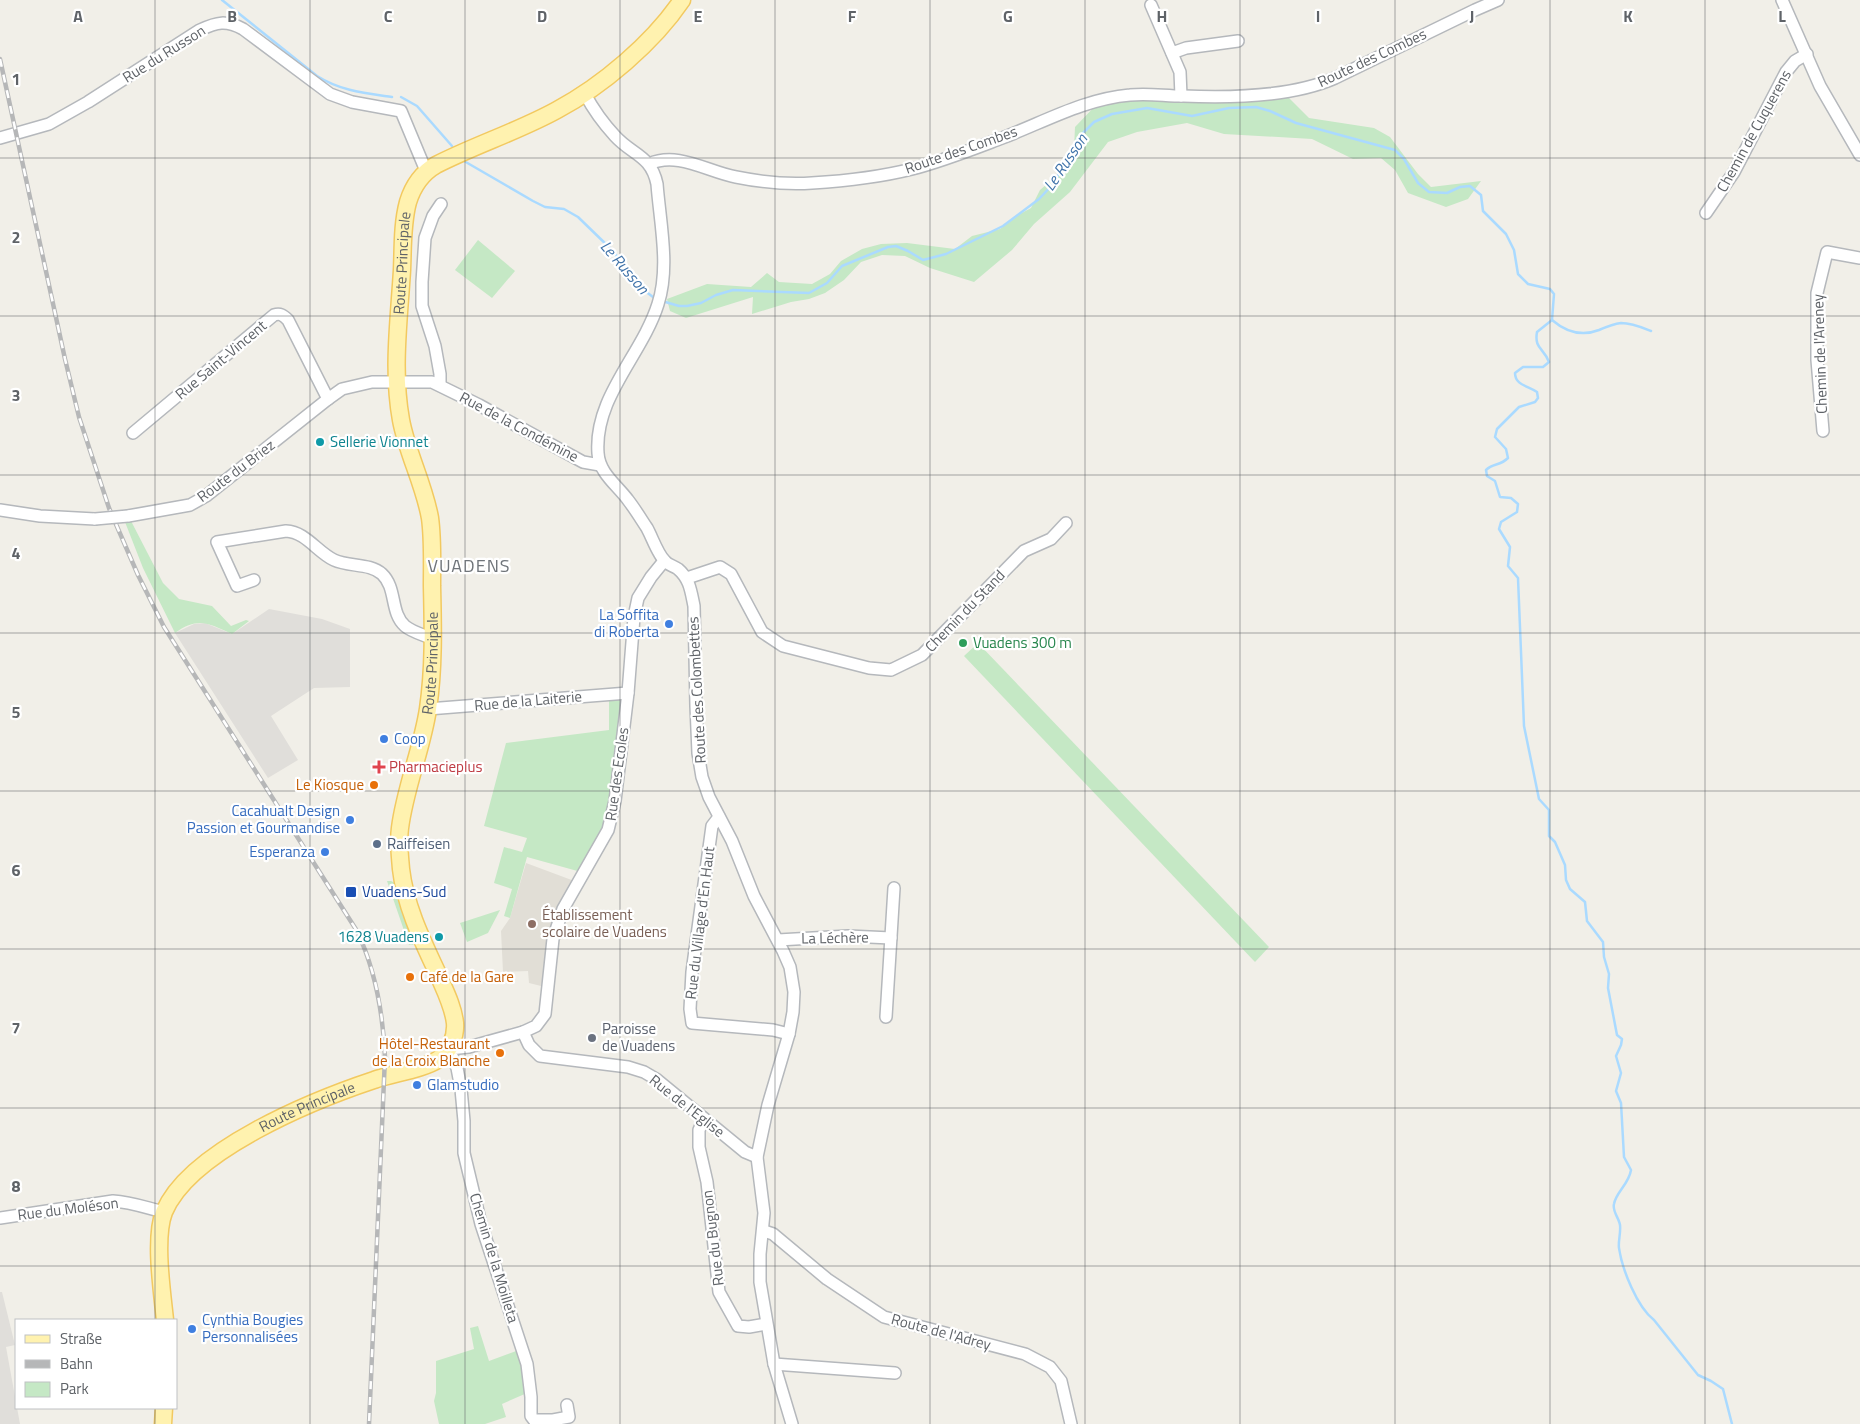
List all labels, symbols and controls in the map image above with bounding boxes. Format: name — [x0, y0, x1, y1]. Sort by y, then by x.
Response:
text: A — [73, 4, 83, 28]
text: B — [227, 4, 237, 28]
text: C — [384, 4, 393, 28]
text: D — [537, 4, 547, 28]
text: E — [694, 4, 703, 28]
text: F — [848, 4, 857, 28]
text: G — [1003, 4, 1013, 28]
text: H — [1157, 4, 1167, 28]
text: I — [1316, 4, 1320, 28]
text: J — [1470, 4, 1474, 28]
text: K — [1623, 4, 1633, 28]
text: L — [1778, 4, 1786, 28]
street label: Rue du Russon — [118, 19, 210, 88]
street label: Route des Combes — [1314, 22, 1430, 93]
street label: Chemin de Cuquerens — [1710, 65, 1797, 196]
text: 1 — [12, 67, 20, 91]
street label: Route des Combes — [901, 119, 1020, 180]
water label: Le Russon — [1037, 128, 1093, 195]
street label: Route Principale — [387, 210, 417, 315]
text: 2 — [12, 225, 20, 249]
water label: Le Russon — [595, 235, 656, 300]
street label: Chemin de l'Areney — [1806, 294, 1833, 414]
street label: Rue Saint-Vincent — [170, 314, 272, 405]
text: 3 — [12, 383, 20, 407]
street label: Rue de la Condémine — [456, 385, 583, 468]
place label: Sellerie Vionnet — [330, 430, 429, 453]
street label: Route du Briez — [192, 433, 280, 508]
marker: Sellerie Vionnet — [314, 436, 326, 448]
text: 4 — [12, 541, 21, 565]
district label: VUADENS — [427, 552, 511, 579]
street label: Chemin du Stand — [919, 564, 1010, 657]
place label: La Soffita di Roberta — [594, 603, 659, 643]
street label: Route Principale — [415, 612, 444, 716]
street label: Route des Colombettes — [681, 616, 712, 764]
marker: La Soffita di Roberta — [663, 618, 675, 630]
place label: Vuadens 300 m — [973, 631, 1072, 654]
marker: Vuadens 300 m — [957, 637, 969, 649]
street label: Rue de la Laiterie — [473, 684, 583, 717]
text: 5 — [12, 700, 21, 724]
street label: Rue des Ecoles — [599, 726, 634, 822]
place label: Coop — [394, 727, 426, 750]
marker: Coop — [378, 733, 390, 745]
place label: Pharmacieplus — [389, 755, 482, 778]
marker: Pharmacieplus — [373, 761, 385, 773]
place label: Le Kiosque — [296, 773, 364, 796]
marker: Le Kiosque — [368, 779, 380, 791]
place label: Cacahualt Design Passion et Gourmandise — [187, 799, 340, 839]
marker: Cacahualt Design Passion et Gourmandise — [344, 814, 356, 826]
place label: Raiffeisen — [387, 832, 450, 855]
marker: Raiffeisen — [371, 838, 383, 850]
place label: Esperanza — [249, 840, 315, 863]
street label: Rue du Village d'En Haut — [679, 844, 720, 1001]
marker: Esperanza — [319, 846, 331, 858]
text: 6 — [12, 858, 21, 882]
place label: Vuadens-Sud — [362, 880, 446, 903]
marker: Vuadens-Sud — [344, 885, 358, 899]
place label: Établissement scolaire de Vuadens — [542, 903, 667, 943]
marker: Établissement scolaire de Vuadens — [526, 918, 538, 930]
place label: 1628 Vuadens — [338, 925, 429, 948]
street label: La Léchère — [801, 925, 869, 950]
marker: 1628 Vuadens — [433, 931, 445, 943]
place label: Café de la Gare — [420, 965, 514, 988]
marker: Café de la Gare — [404, 971, 416, 983]
text: 7 — [12, 1016, 20, 1040]
place label: Paroisse de Vuadens — [602, 1017, 675, 1057]
place label: Hôtel-Restaurant de la Croix Blanche — [372, 1032, 491, 1072]
marker: Paroisse de Vuadens — [586, 1032, 598, 1044]
marker: Hôtel-Restaurant de la Croix Blanche — [494, 1047, 506, 1059]
street label: Rue de l'Eglise — [645, 1069, 730, 1143]
place label: Glamstudio — [427, 1073, 499, 1096]
street label: Route Principale — [255, 1076, 358, 1138]
marker: Glamstudio — [411, 1079, 423, 1091]
text: 8 — [12, 1174, 21, 1198]
street label: Rue du Bugnon — [695, 1189, 730, 1287]
street label: Chemin de la Moilleta — [464, 1190, 525, 1326]
street label: Rue du Moléson — [16, 1191, 120, 1226]
street label: Route de l'Adrey — [889, 1307, 994, 1356]
place label: Cynthia Bougies Personnalisées — [202, 1308, 303, 1348]
legend — [15, 1319, 178, 1409]
marker: Cynthia Bougies Personnalisées — [186, 1323, 198, 1335]
text: Straße — [60, 1327, 102, 1350]
text: Bahn — [60, 1352, 93, 1375]
text: Park — [60, 1377, 89, 1400]

